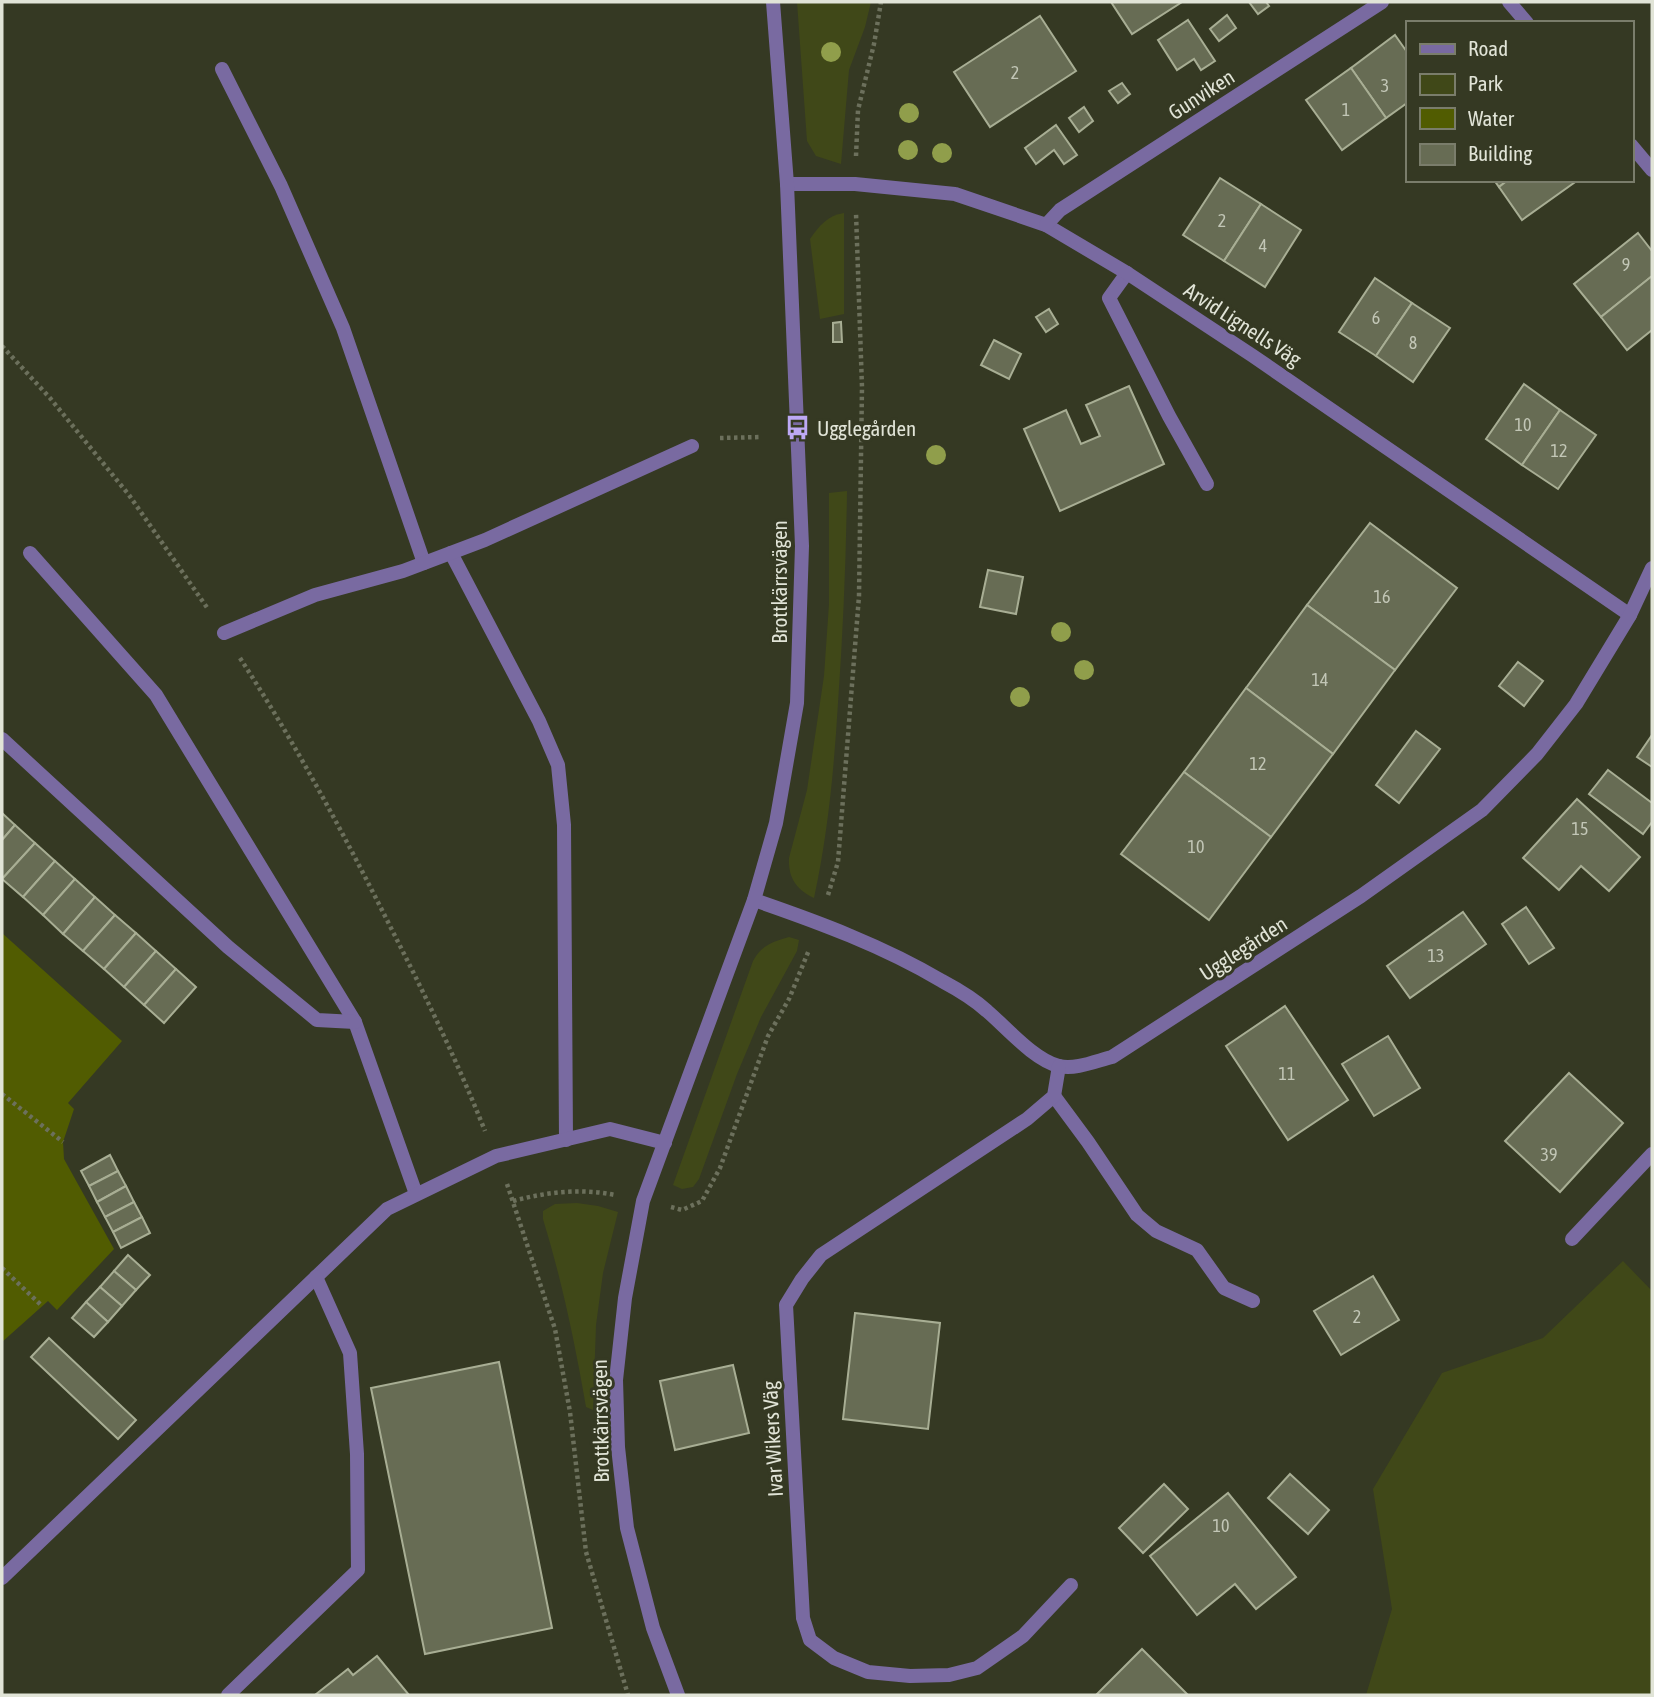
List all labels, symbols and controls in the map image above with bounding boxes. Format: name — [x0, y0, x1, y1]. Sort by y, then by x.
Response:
legend — [1406, 21, 1633, 182]
text: Road — [1468, 36, 1508, 60]
house number: 2 — [1011, 62, 1019, 83]
street label: Gunviken — [1164, 64, 1238, 124]
text: Park — [1468, 71, 1503, 95]
house number: 3 — [1381, 75, 1389, 96]
house number: 1 — [1342, 99, 1350, 120]
text: Water — [1468, 106, 1515, 130]
text: Building — [1468, 141, 1532, 165]
house number: 2 — [1218, 210, 1226, 231]
house number: 4 — [1259, 235, 1267, 256]
house number: 9 — [1622, 254, 1630, 275]
street label: Arvid Lignells Väg — [1180, 277, 1306, 371]
house number: 6 — [1372, 307, 1380, 328]
house number: 8 — [1409, 332, 1417, 353]
bus stop icon: Ugglegården — [783, 414, 811, 442]
house number: 10 — [1515, 414, 1531, 435]
place label: Ugglegården — [817, 416, 916, 440]
house number: 12 — [1551, 440, 1567, 461]
street label: Brottkärrsvägen — [767, 520, 791, 644]
house number: 16 — [1374, 586, 1390, 607]
house number: 14 — [1312, 669, 1328, 690]
house number: 12 — [1250, 753, 1266, 774]
house number: 15 — [1572, 818, 1588, 839]
house number: 10 — [1188, 836, 1204, 857]
street label: Ugglegården — [1195, 911, 1291, 985]
house number: 13 — [1428, 945, 1444, 966]
house number: 11 — [1279, 1063, 1295, 1084]
house number: 39 — [1541, 1144, 1557, 1165]
house number: 2 — [1353, 1306, 1361, 1327]
street label: Brottkärrsvägen — [587, 1359, 613, 1483]
street label: Ivar Wikers Väg — [757, 1380, 787, 1498]
house number: 10 — [1213, 1515, 1229, 1536]

